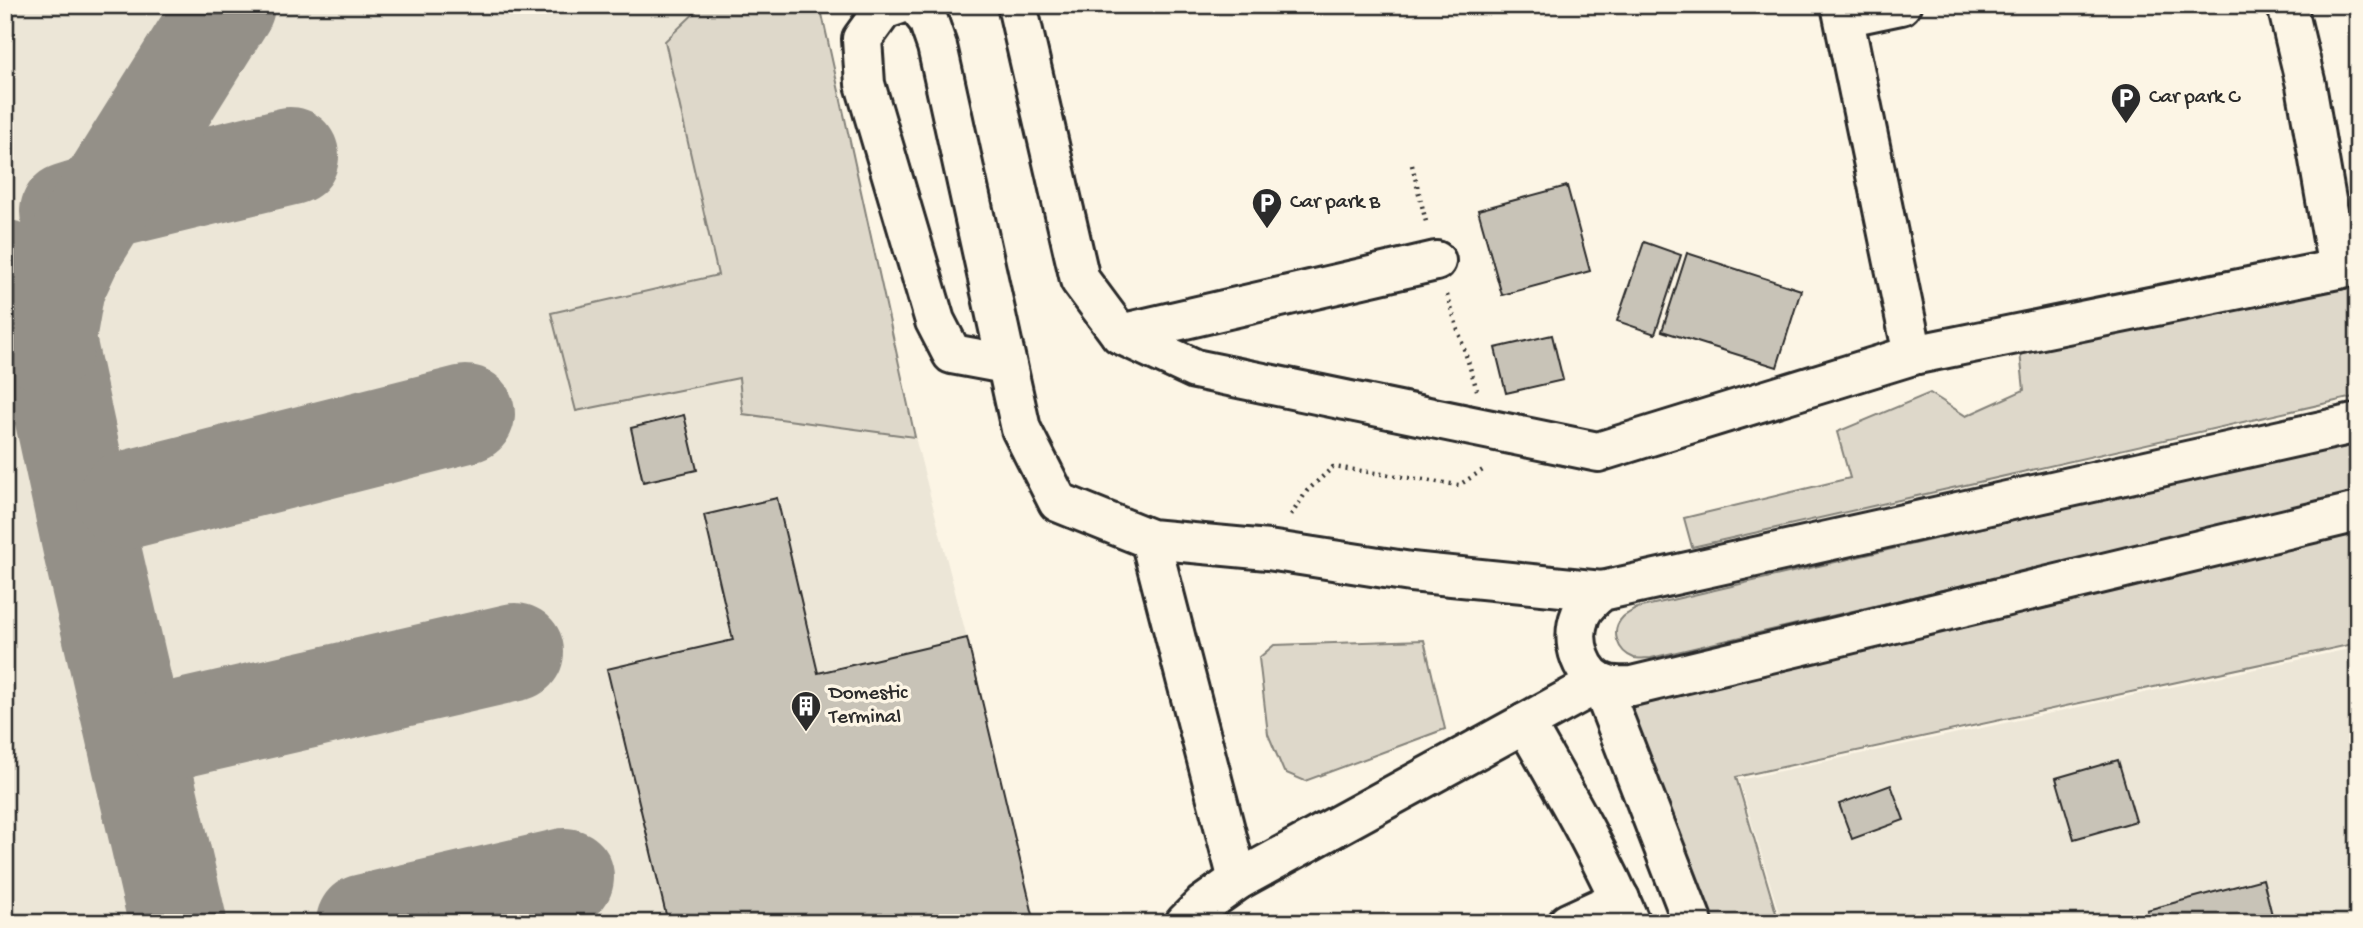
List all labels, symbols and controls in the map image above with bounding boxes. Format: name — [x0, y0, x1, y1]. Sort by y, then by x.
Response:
parking icon: Car park C — [2109, 81, 2143, 125]
place label: Car park C — [2149, 86, 2241, 111]
parking icon: Car park B — [1250, 186, 1284, 230]
place label: Car park B — [1290, 191, 1381, 216]
place label: Domestic Terminal — [827, 682, 908, 731]
building icon: Domestic Terminal — [789, 689, 823, 733]

